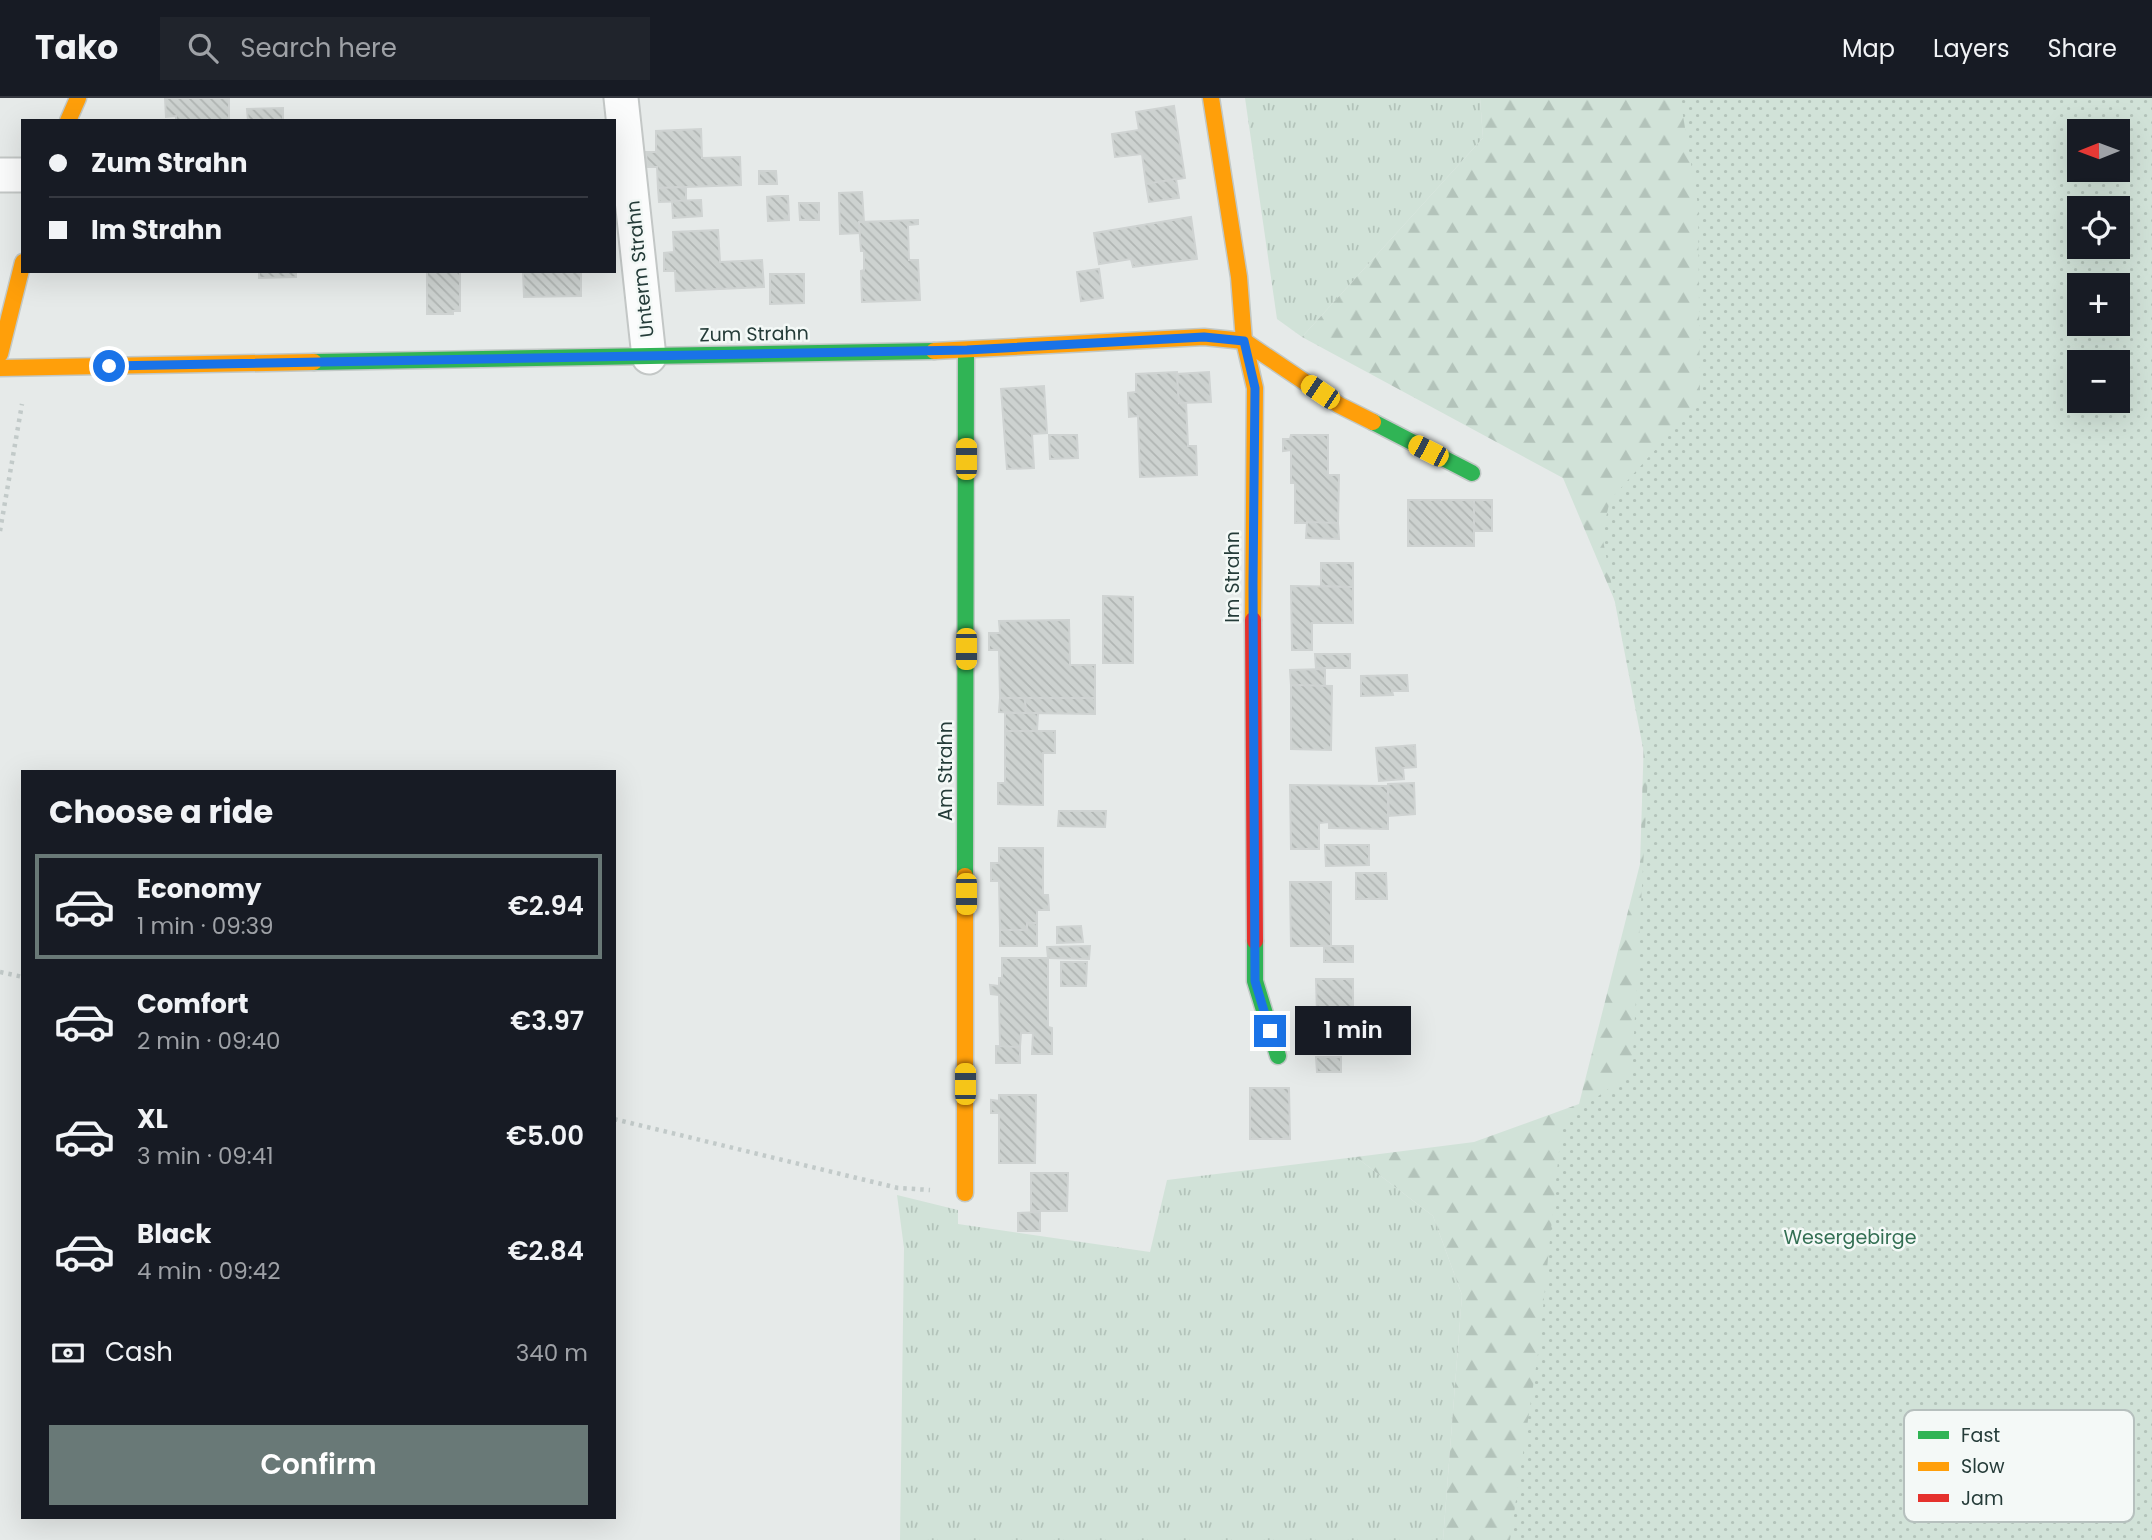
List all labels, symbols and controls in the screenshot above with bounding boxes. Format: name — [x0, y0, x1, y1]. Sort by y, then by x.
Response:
search box — [160, 17, 650, 80]
text: Tako — [35, 24, 118, 71]
icon: search — [184, 29, 222, 67]
text: Search here — [240, 30, 397, 66]
text: Map — [1842, 32, 1895, 65]
text: Layers — [1933, 32, 2009, 65]
text: Share — [2047, 32, 2117, 65]
north arrow — [2067, 119, 2130, 182]
map controls — [2067, 119, 2130, 413]
text: Zum Strahn — [91, 145, 247, 181]
button: locate — [2067, 196, 2130, 259]
street label: Unterm Strahn — [619, 199, 661, 339]
text: Im Strahn — [91, 212, 222, 248]
button: + — [2067, 273, 2130, 336]
street label: Zum Strahn — [699, 320, 809, 348]
route start — [93, 350, 125, 382]
button: − — [2067, 350, 2130, 413]
car — [1297, 372, 1344, 412]
car — [1405, 432, 1452, 470]
car — [956, 438, 977, 480]
street label: Im Strahn — [1219, 531, 1246, 623]
car — [956, 628, 977, 670]
street label: Am Strahn — [932, 721, 959, 821]
text: Choose a ride — [49, 789, 273, 834]
text: Economy — [137, 871, 261, 907]
car — [956, 873, 977, 915]
icon: car — [53, 875, 116, 938]
text: €2.94 — [508, 888, 584, 924]
text: 1 min · 09:39 — [137, 910, 274, 942]
text: Comfort — [137, 986, 249, 1022]
icon: car — [53, 990, 116, 1053]
text: €3.97 — [510, 1003, 584, 1039]
callout: 1 min — [1294, 1006, 1410, 1056]
text: 1 min — [1323, 1014, 1383, 1046]
route end — [1254, 1015, 1286, 1047]
text: 2 min · 09:40 — [137, 1025, 280, 1057]
car — [955, 1063, 976, 1105]
text: XL — [137, 1101, 168, 1137]
icon: car — [53, 1105, 116, 1168]
text: €5.00 — [506, 1118, 584, 1154]
text: 3 min · 09:41 — [137, 1140, 274, 1172]
text: Black — [137, 1216, 211, 1252]
icon: car — [53, 1220, 116, 1283]
park label: Wesergebirge — [1784, 1224, 1916, 1251]
text: €2.84 — [508, 1233, 584, 1269]
text: 4 min · 09:42 — [137, 1255, 280, 1287]
icon: cash — [49, 1334, 87, 1372]
text: Cash — [105, 1334, 173, 1370]
text: 340 m — [516, 1337, 588, 1369]
legend — [1904, 1410, 2134, 1522]
text: Fast — [1961, 1422, 2000, 1449]
button: Confirm — [49, 1425, 588, 1505]
text: Slow — [1961, 1453, 2005, 1480]
text: Jam — [1961, 1485, 2003, 1512]

